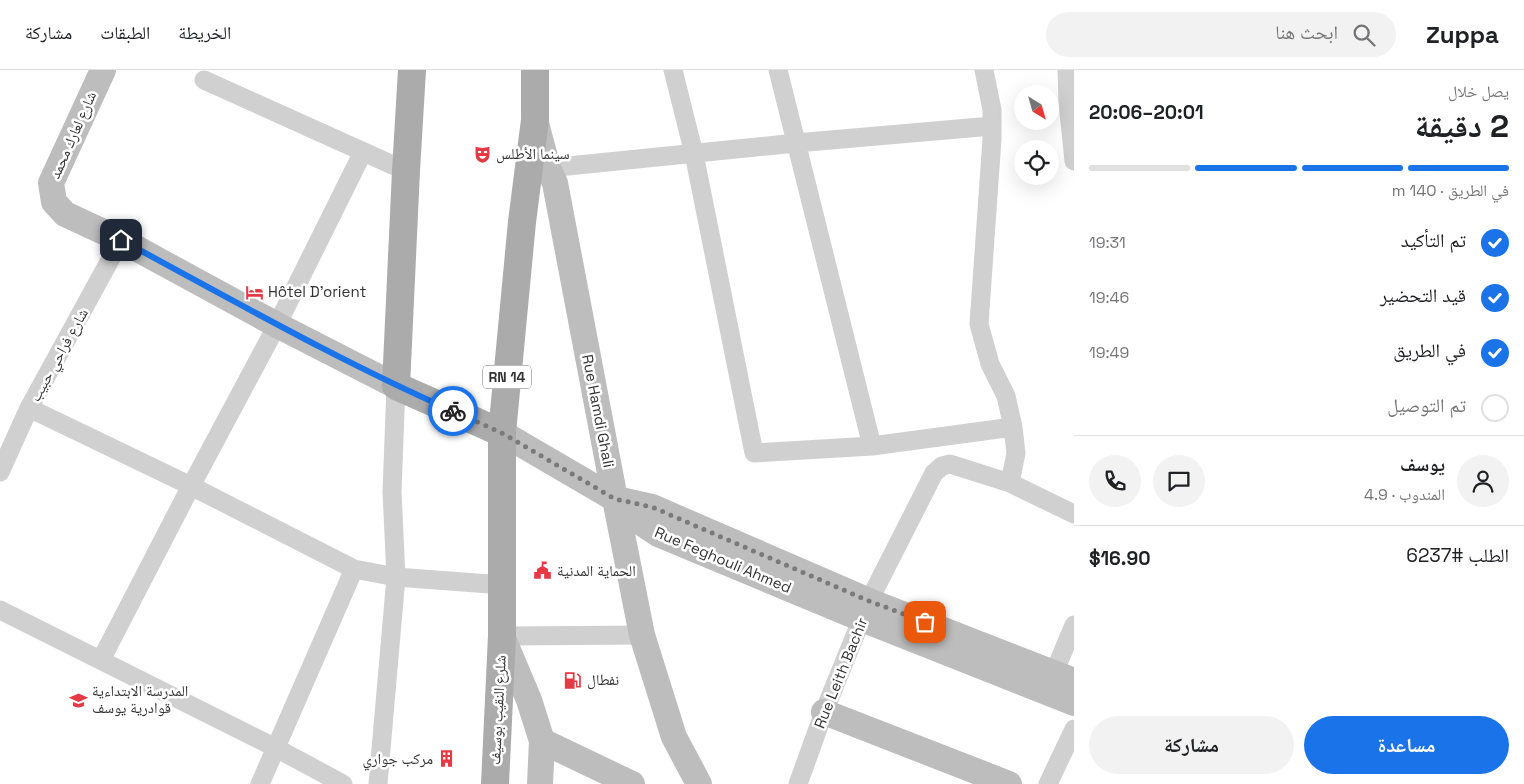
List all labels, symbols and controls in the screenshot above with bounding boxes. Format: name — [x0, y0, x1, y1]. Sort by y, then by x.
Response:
search box — [1046, 12, 1396, 57]
text: Zuppa — [1426, 19, 1499, 50]
text: ابحث هنا — [1275, 20, 1338, 45]
text: مشاركة — [25, 21, 72, 44]
text: الطبقات — [100, 21, 150, 44]
text: الخريطة — [178, 21, 231, 44]
icon: search — [1350, 21, 1378, 49]
text: يصل خلال — [1448, 81, 1509, 102]
north arrow — [1014, 85, 1059, 130]
map controls — [1014, 85, 1059, 185]
street label: شارع لعارك محمد — [45, 88, 101, 182]
text: 20:01–20:06 — [1089, 100, 1204, 125]
text: 2 دقيقة — [1415, 106, 1509, 146]
button: locate — [1014, 140, 1059, 185]
theatre icon: سينما الأطلس — [472, 144, 492, 164]
place label: سينما الأطلس — [496, 144, 570, 164]
text: في الطريق · 140 m — [1392, 180, 1509, 201]
pin — [100, 219, 142, 261]
icon: home — [107, 226, 135, 254]
text: تم التأكيد — [1401, 228, 1466, 253]
icon: check — [1481, 229, 1509, 257]
text: 19:31 — [1089, 232, 1126, 253]
hotel icon: Hôtel D'orient — [244, 282, 264, 302]
place label: Hôtel D'orient — [268, 282, 366, 301]
text: قيد التحضير — [1380, 283, 1466, 308]
icon: check — [1481, 284, 1509, 312]
text: 19:46 — [1089, 287, 1129, 308]
street label: شارع فراحي حبيب — [25, 305, 94, 406]
text: في الطريق — [1393, 338, 1466, 363]
icon: check — [1481, 339, 1509, 367]
text: 19:49 — [1089, 342, 1129, 363]
street label: Rue Hamdi Ghali — [578, 353, 619, 469]
road number: RN 14 — [483, 366, 531, 388]
courier — [428, 386, 478, 436]
text: تم التوصيل — [1387, 393, 1466, 418]
icon: bike — [439, 397, 467, 425]
text: يوسف — [1400, 452, 1445, 477]
button: phone — [1089, 455, 1141, 507]
button: chat — [1153, 455, 1205, 507]
button: person — [1457, 455, 1509, 507]
text: المندوب · 4.9 — [1364, 484, 1445, 505]
street label: Rue Feghouli Ahmed — [652, 522, 794, 597]
text: الطلب #6237 — [1406, 543, 1509, 568]
text: $16.90 — [1089, 546, 1150, 571]
public building icon: الحماية المدنية — [533, 561, 553, 581]
place label: الحماية المدنية — [557, 561, 636, 580]
pin — [904, 601, 946, 643]
icon: bag — [911, 608, 939, 636]
street label: Rue Leith Bachir — [810, 614, 872, 731]
street label: شلرع النقيب بوسيف — [485, 655, 511, 765]
fuel station icon: نفطال — [563, 670, 583, 690]
place label: نفطال — [587, 670, 619, 690]
place label: المدرسة الابتداءية قوادرية يوسف — [92, 681, 188, 717]
school or university icon: المدرسة الابتداءية قوادرية يوسف — [68, 690, 88, 710]
button: مشاركة — [1089, 716, 1294, 774]
button: مساعدة — [1304, 716, 1509, 774]
place label: مركب جواري — [363, 749, 433, 771]
building icon: مركب جواري — [437, 749, 457, 769]

